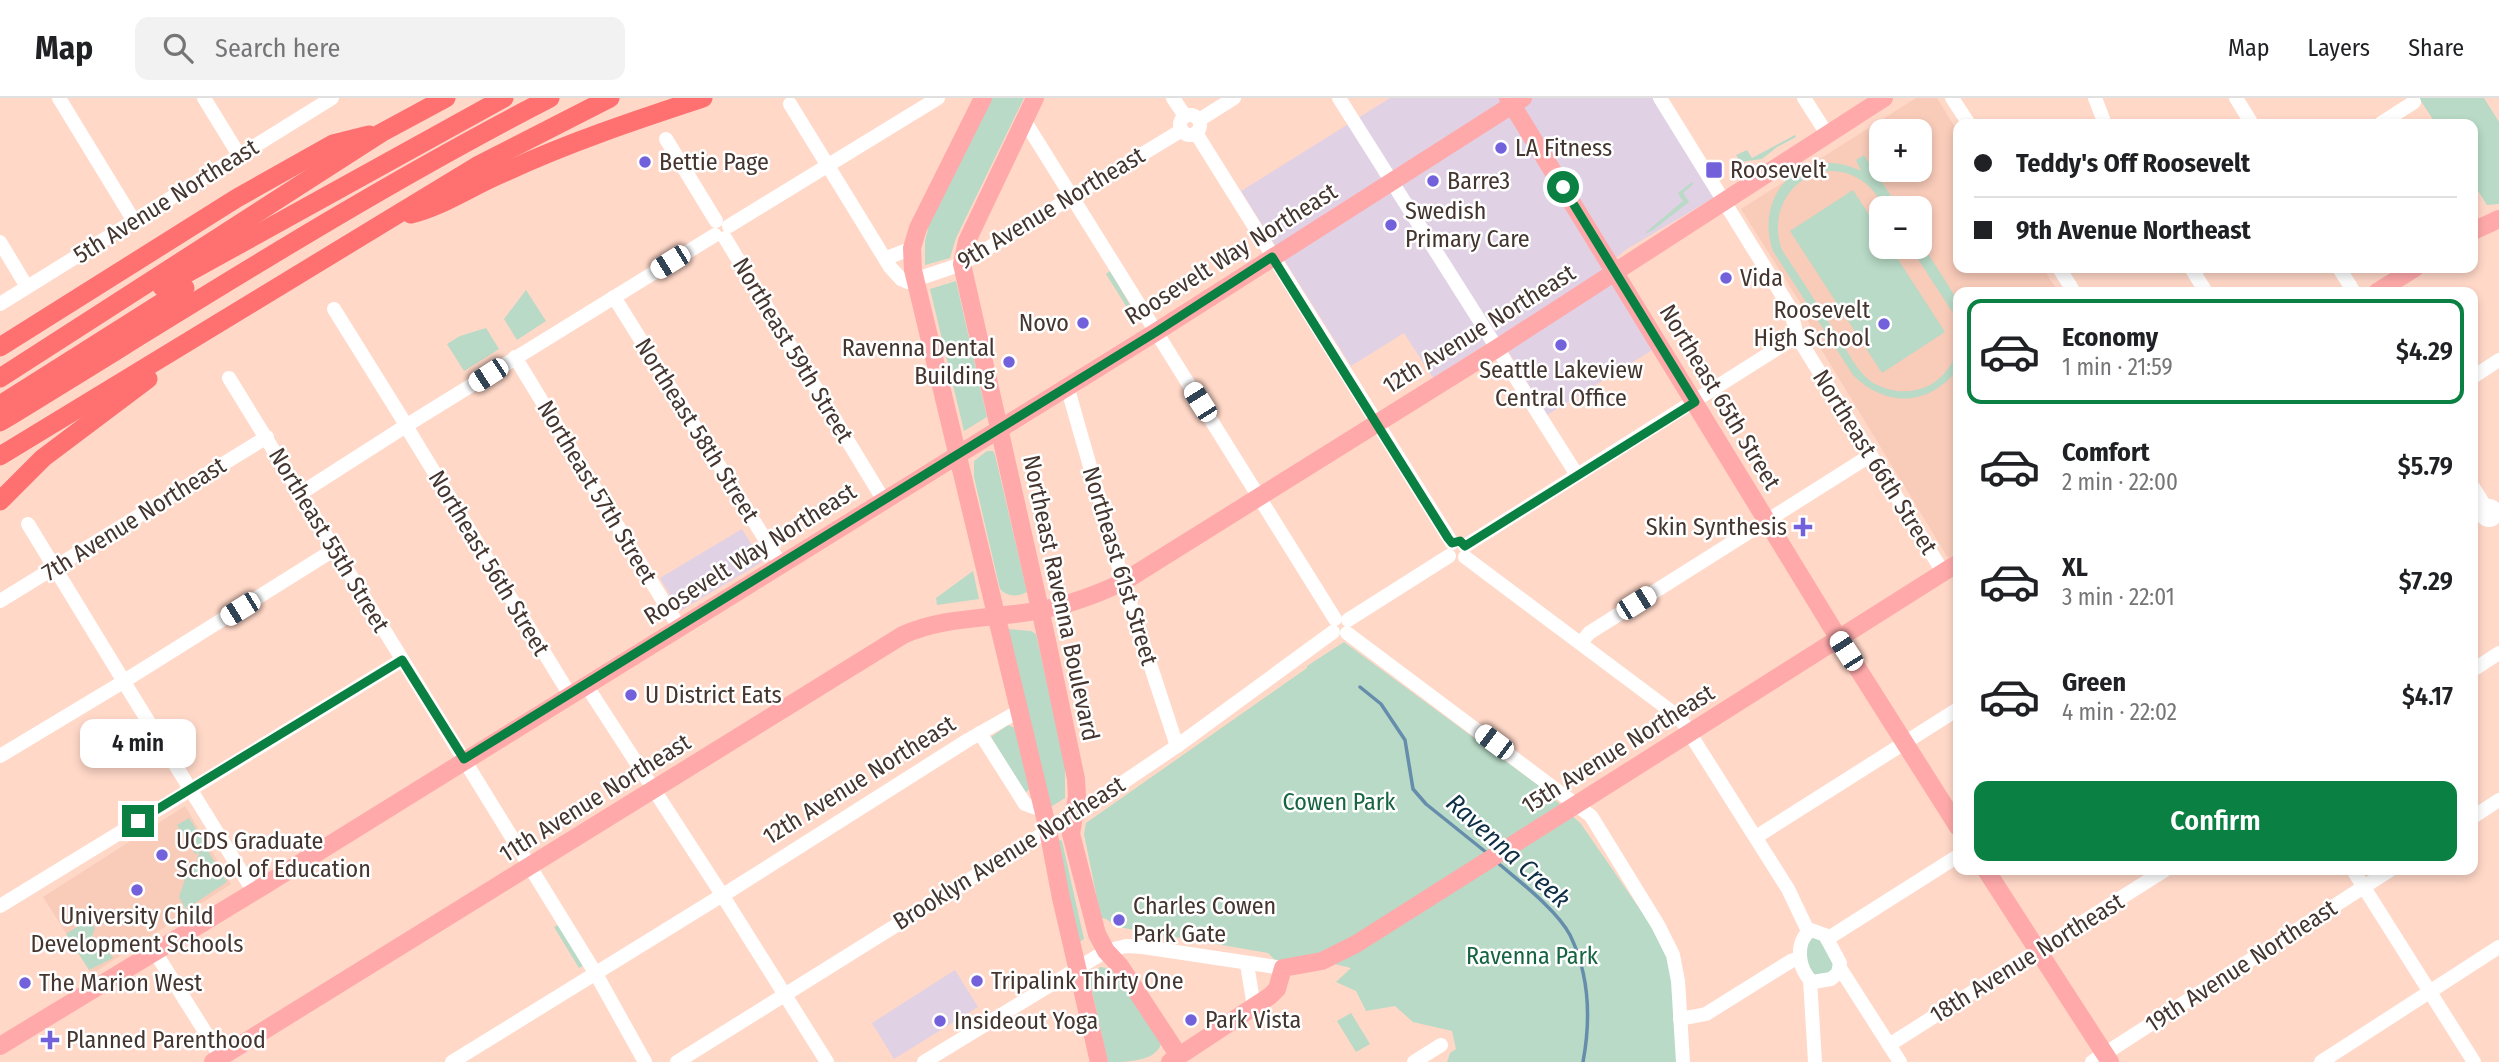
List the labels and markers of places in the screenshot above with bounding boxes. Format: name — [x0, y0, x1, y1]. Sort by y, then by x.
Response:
place label: LA Fitness — [1515, 134, 1612, 162]
marker: LA Fitness — [1493, 140, 1509, 156]
place label: Bettie Page — [659, 148, 769, 176]
marker: Bettie Page — [637, 154, 653, 170]
place label: Roosevelt — [1730, 156, 1827, 184]
marker: Roosevelt — [1704, 160, 1724, 180]
place label: Barre3 — [1447, 167, 1510, 195]
marker: Barre3 — [1425, 173, 1441, 189]
place label: Swedish Primary Care — [1405, 197, 1530, 253]
marker: Swedish Primary Care — [1383, 217, 1399, 233]
place label: Vida — [1740, 264, 1783, 292]
marker: Vida — [1718, 270, 1734, 286]
place label: Roosevelt High School — [1753, 296, 1870, 352]
place label: Novo — [1019, 309, 1069, 337]
marker: Novo — [1075, 315, 1091, 331]
marker: Roosevelt High School — [1876, 316, 1892, 332]
place label: Ravenna Dental Building — [842, 334, 996, 390]
marker: Seattle Lakeview Central Office — [1553, 337, 1569, 353]
marker: Ravenna Dental Building — [1001, 354, 1017, 370]
place label: Seattle Lakeview Central Office — [1479, 356, 1643, 412]
place label: Skin Synthesis — [1646, 513, 1787, 541]
marker: Skin Synthesis — [1793, 517, 1813, 537]
place label: U District Eats — [645, 681, 782, 709]
marker: U District Eats — [623, 687, 639, 703]
place label: UCDS Graduate School of Education — [176, 827, 371, 883]
marker: UCDS Graduate School of Education — [154, 847, 170, 863]
marker: University Child Development Schools — [129, 882, 145, 898]
place label: Charles Cowen Park Gate — [1133, 892, 1276, 948]
place label: University Child Development Schools — [31, 902, 243, 958]
marker: Charles Cowen Park Gate — [1111, 912, 1127, 928]
place label: Tripalink Thirty One — [991, 967, 1184, 995]
place label: The Marion West — [39, 969, 202, 997]
marker: Tripalink Thirty One — [969, 973, 985, 989]
marker: The Marion West — [17, 975, 33, 991]
place label: Park Vista — [1205, 1006, 1301, 1034]
place label: Insideout Yoga — [954, 1007, 1098, 1035]
marker: Park Vista — [1183, 1012, 1199, 1028]
marker: Insideout Yoga — [932, 1013, 948, 1029]
place label: Planned Parenthood — [66, 1026, 266, 1054]
marker: Planned Parenthood — [40, 1030, 60, 1050]

